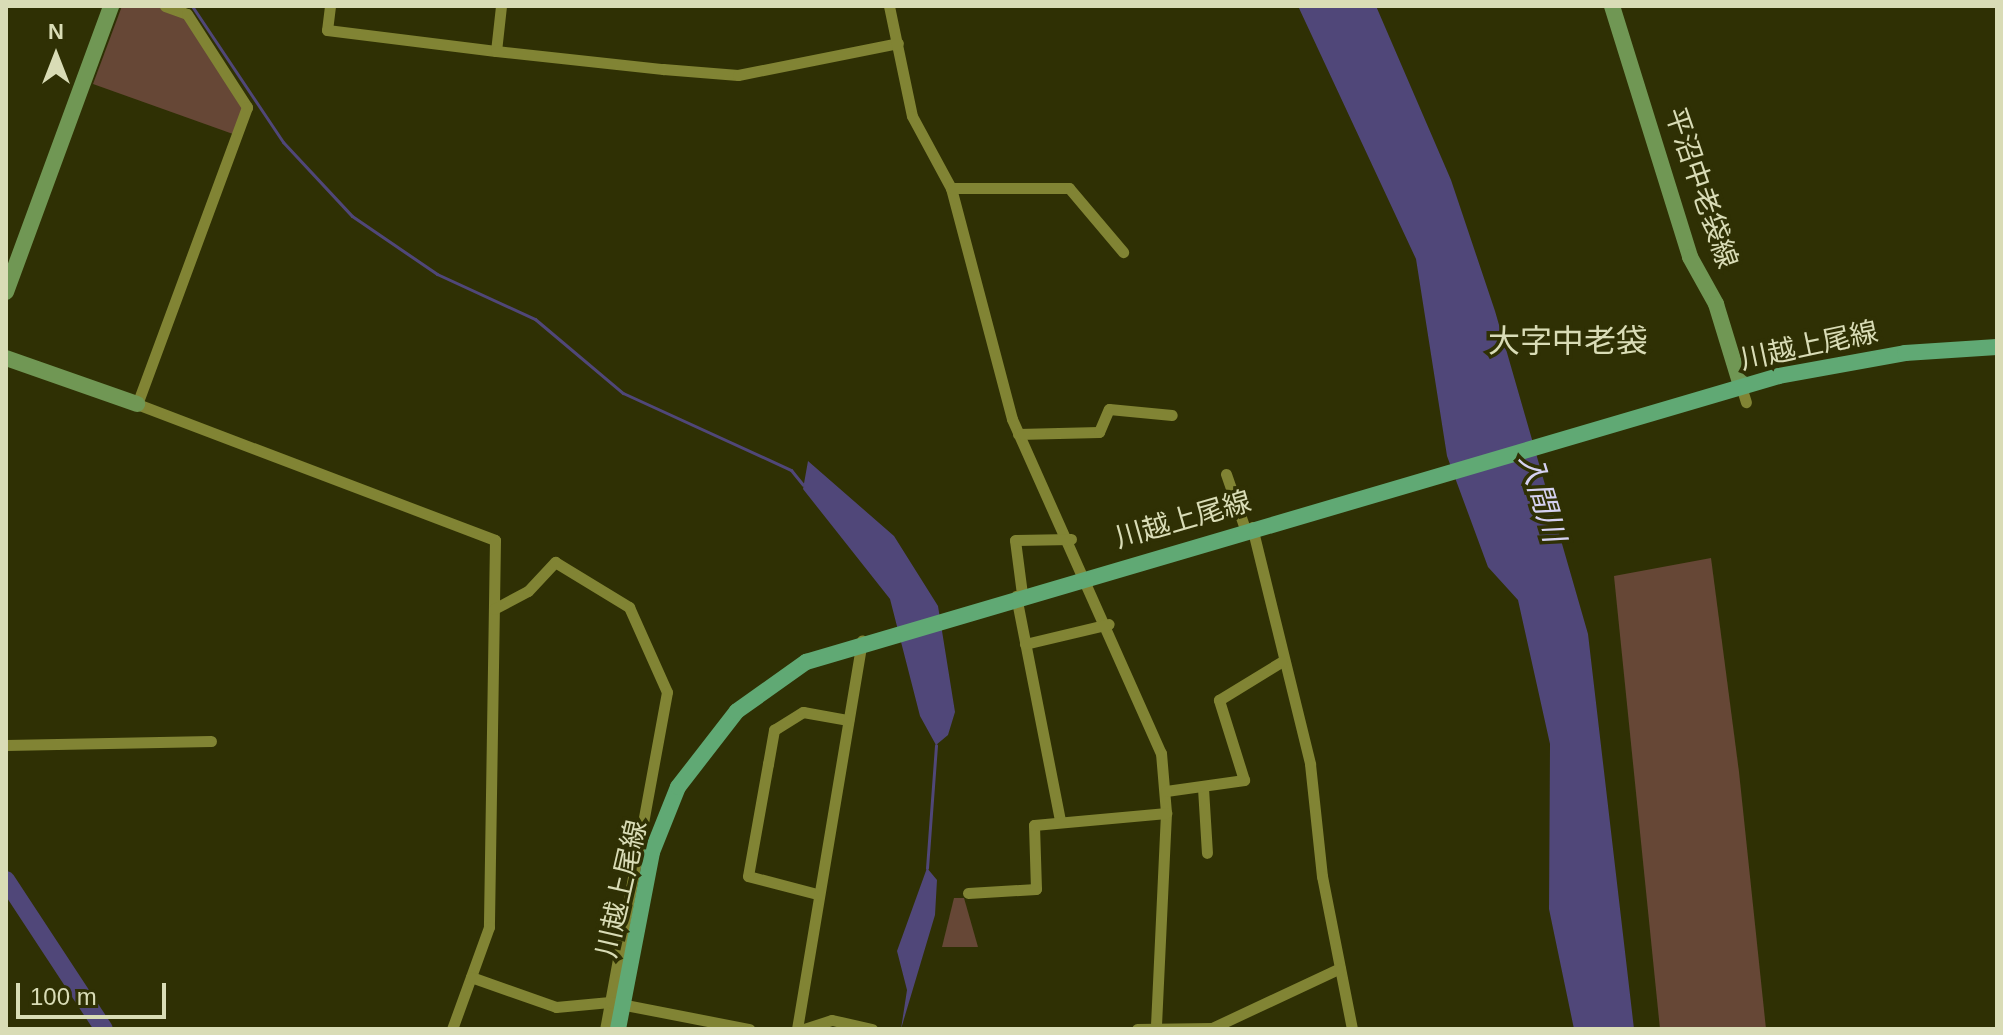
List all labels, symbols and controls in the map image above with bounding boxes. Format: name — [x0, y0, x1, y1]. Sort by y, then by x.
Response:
north arrow — [16, 16, 96, 96]
text: N — [48, 19, 64, 44]
street label: 平沼中老袋線 — [1658, 103, 1744, 273]
street label: 川越上尾線 — [1737, 315, 1881, 377]
district label: 大字中老袋 — [1488, 322, 1648, 360]
water label: 入間川 — [1512, 450, 1572, 546]
street label: 川越上尾線 — [1111, 485, 1255, 555]
street label: 川越上尾線 — [590, 817, 654, 961]
scale bar — [20, 967, 170, 1017]
text: 100 m — [30, 983, 97, 1010]

